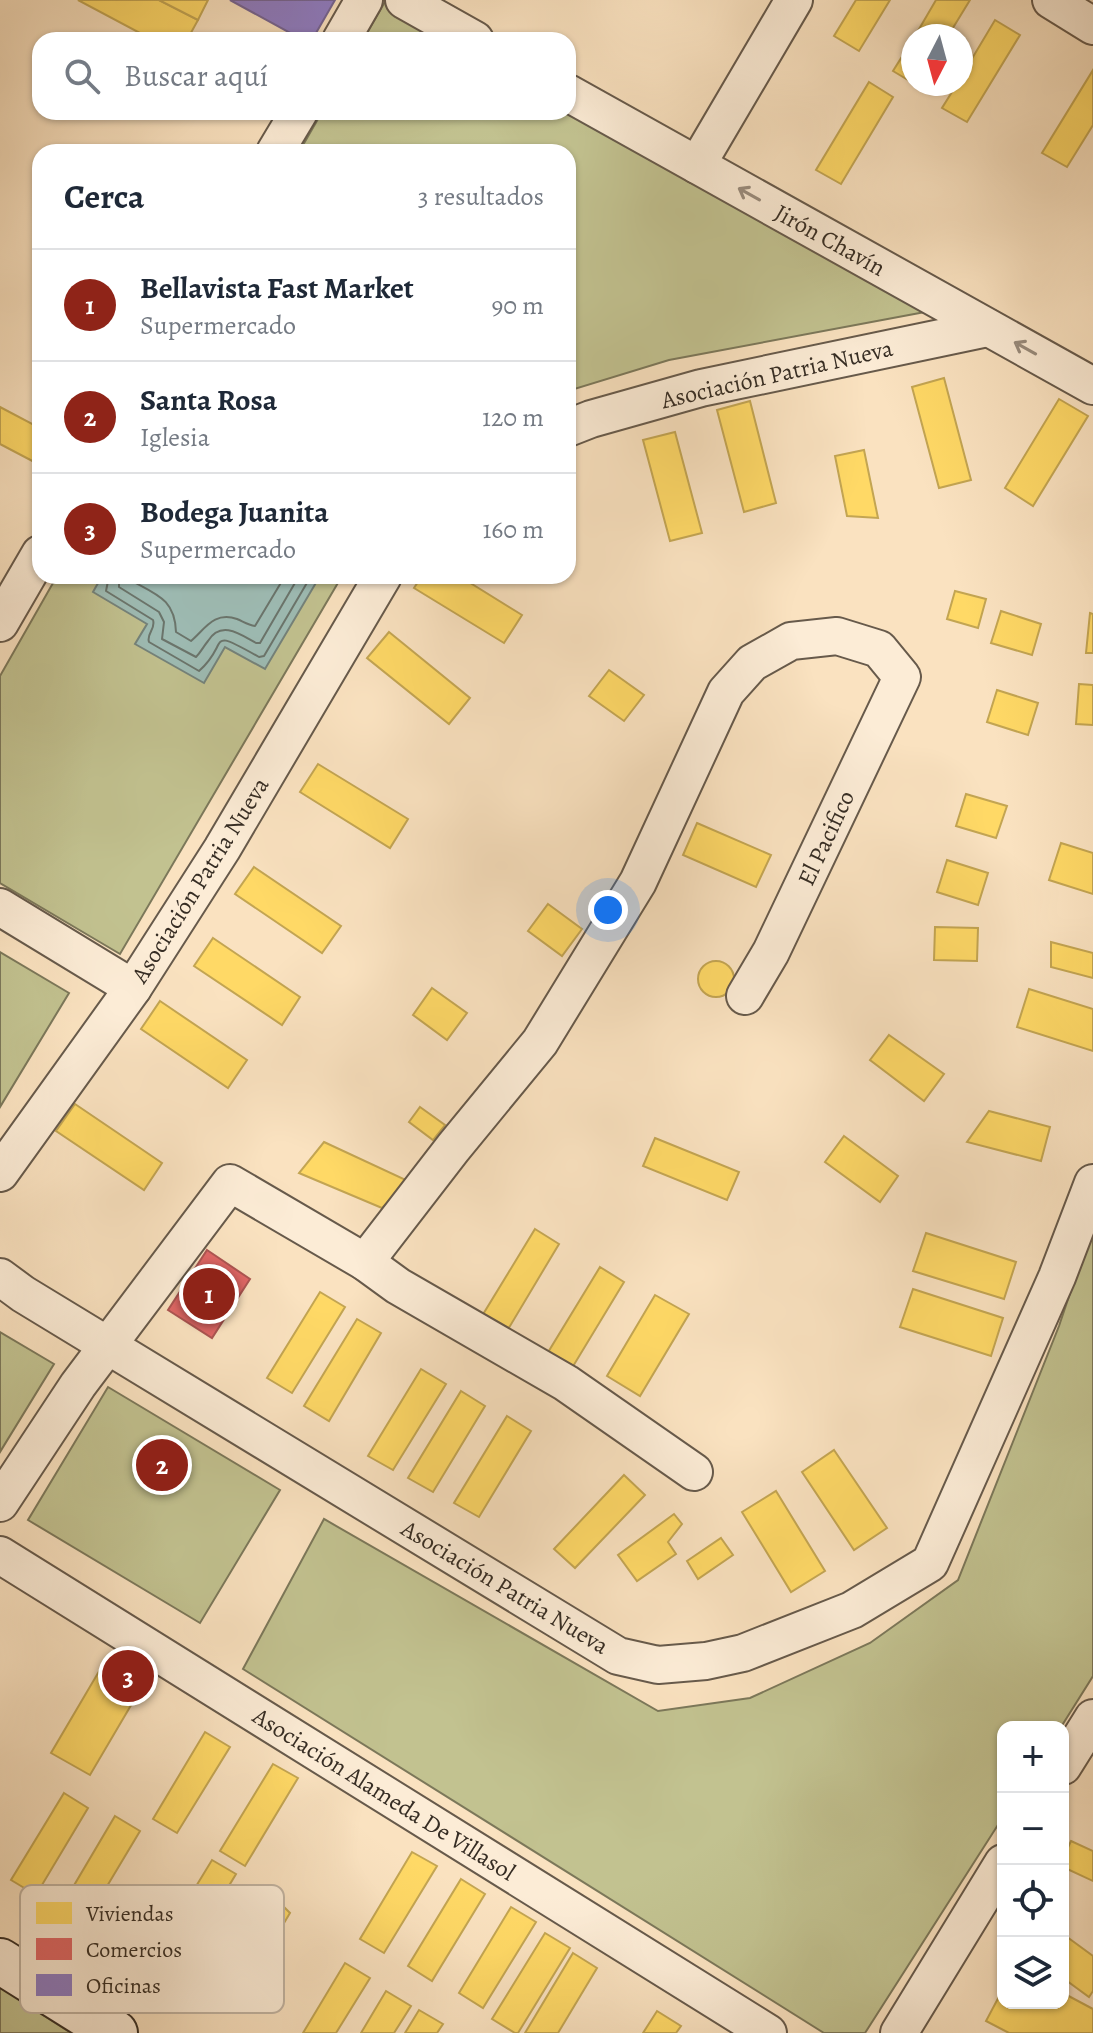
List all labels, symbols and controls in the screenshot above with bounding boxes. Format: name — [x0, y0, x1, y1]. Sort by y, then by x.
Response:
north arrow — [901, 24, 973, 96]
search box — [32, 32, 576, 120]
icon: search — [60, 54, 104, 98]
text: Buscar aquí — [124, 56, 268, 96]
text: Cerca — [64, 173, 145, 220]
text: 3 resultados — [418, 179, 544, 214]
one-way arrow — [738, 186, 761, 202]
street label: Jirón Chavín — [769, 196, 891, 284]
text: Bellavista Fast Market — [140, 268, 414, 308]
text: 1 — [85, 288, 95, 323]
text: 90 m — [492, 288, 544, 323]
text: Supermercado — [140, 308, 296, 343]
street label: Asociación Patria Nueva — [657, 332, 897, 416]
one-way arrow — [1013, 340, 1037, 355]
text: Santa Rosa — [140, 380, 277, 420]
text: 2 — [84, 400, 96, 435]
text: 120 m — [482, 400, 544, 435]
text: Iglesia — [140, 420, 210, 455]
text: Bodega Juanita — [140, 492, 329, 532]
text: 3 — [84, 512, 96, 547]
text: 160 m — [482, 512, 544, 547]
text: Supermercado — [140, 532, 296, 567]
street label: Asociación Patria Nueva — [123, 770, 277, 990]
street label: El Pacifico — [790, 785, 862, 891]
your location — [588, 890, 628, 930]
pin: 1 — [183, 1264, 235, 1324]
pin: 2 — [136, 1435, 188, 1495]
street label: Asociación Patria Nueva — [394, 1512, 615, 1662]
pin: 3 — [102, 1646, 154, 1706]
street label: Asociación Alameda De Villasol — [246, 1699, 521, 1888]
map controls — [997, 1721, 1069, 2009]
button: + — [997, 1721, 1069, 1793]
button: − — [997, 1793, 1069, 1865]
button: locate — [997, 1865, 1069, 1937]
legend — [20, 1885, 284, 2013]
text: Viviendas — [85, 1899, 174, 1929]
text: Comercios — [86, 1935, 182, 1965]
button: layers — [997, 1937, 1069, 2009]
text: Oficinas — [86, 1971, 161, 2001]

